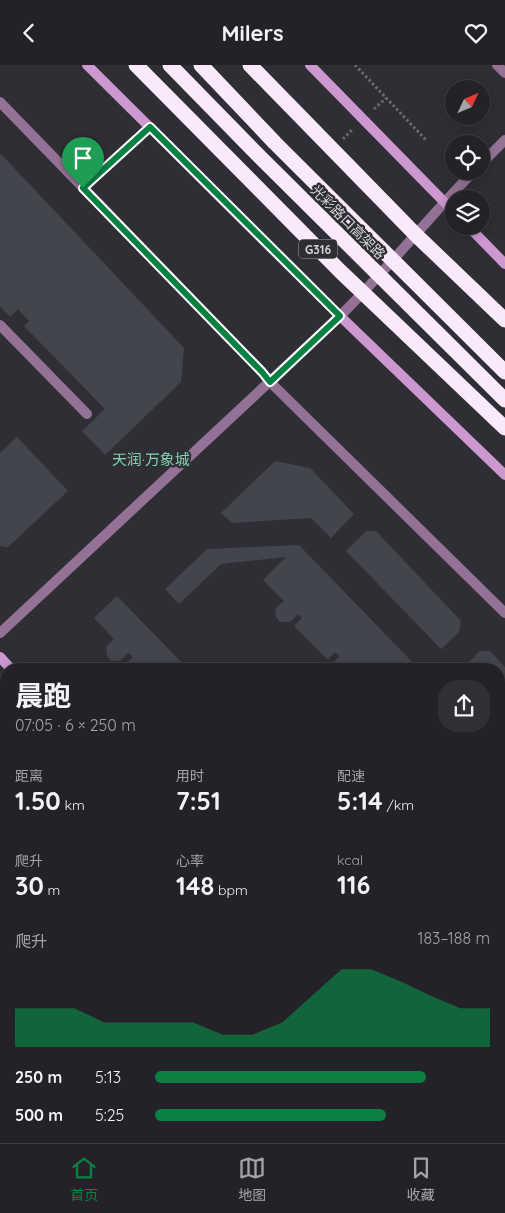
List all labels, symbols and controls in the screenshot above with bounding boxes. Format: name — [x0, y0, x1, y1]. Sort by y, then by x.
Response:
icon: back — [15, 19, 43, 47]
text: Milers — [221, 19, 284, 47]
icon: heart — [462, 19, 490, 47]
north arrow — [445, 80, 490, 125]
map controls — [445, 80, 490, 235]
button: locate — [445, 135, 490, 180]
pin — [62, 137, 104, 188]
icon: arrive — [69, 144, 97, 172]
street label: 光彩路口高架路 — [307, 181, 389, 263]
button: layers — [445, 190, 490, 235]
road number: G316 — [299, 239, 337, 258]
district label: 天润·万象城 — [112, 450, 190, 469]
text: 晨跑 — [15, 678, 71, 713]
button: share — [438, 680, 490, 732]
text: 07:05 · 6 × 250 m — [15, 715, 136, 735]
text: 距离 — [15, 767, 43, 785]
text: 用时 — [176, 767, 204, 785]
text: 配速 — [337, 767, 365, 785]
text: 1.50 — [15, 785, 61, 816]
text: 7:51 — [176, 785, 221, 816]
text: 5:14 — [337, 785, 383, 816]
text: km — [61, 796, 85, 814]
text: /km — [383, 796, 414, 814]
text: kcal — [337, 851, 363, 869]
text: 爬升 — [15, 852, 43, 870]
text: 心率 — [176, 852, 204, 870]
text: 116 — [337, 869, 370, 900]
text: 30 — [15, 870, 44, 901]
text: 148 — [176, 870, 214, 901]
text: m — [44, 881, 60, 899]
text: bpm — [214, 881, 248, 899]
text: 183–188 m — [417, 928, 490, 948]
text: 爬升 — [15, 931, 47, 951]
text: 250 m — [15, 1067, 62, 1087]
text: 5:13 — [95, 1067, 121, 1087]
text: 500 m — [15, 1105, 63, 1125]
text: 5:25 — [95, 1105, 124, 1125]
tab: 首页 — [70, 1154, 98, 1204]
tab: 地图 — [238, 1154, 266, 1204]
tab: 收藏 — [407, 1154, 435, 1204]

